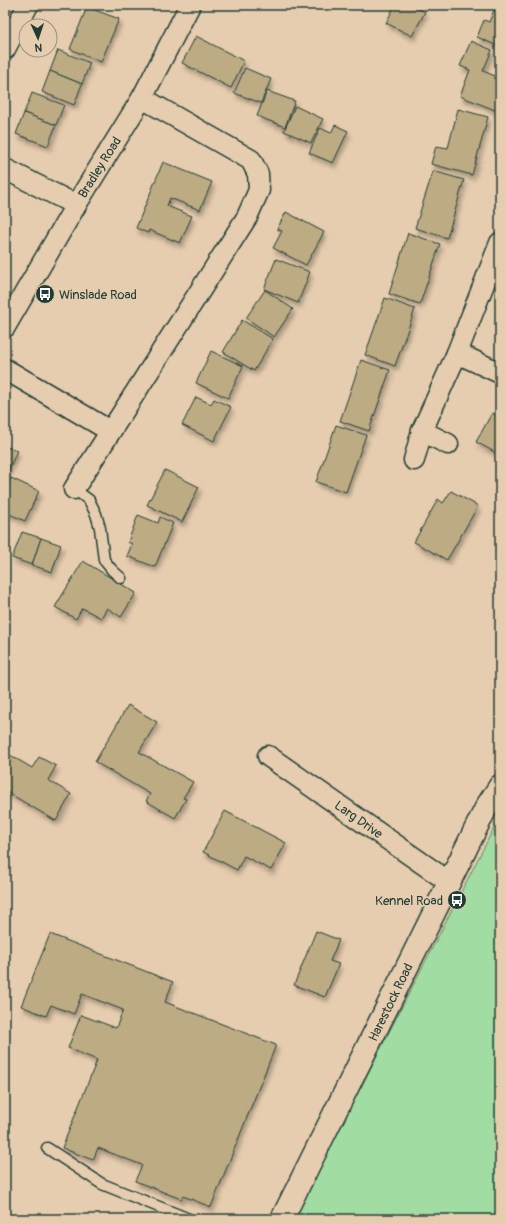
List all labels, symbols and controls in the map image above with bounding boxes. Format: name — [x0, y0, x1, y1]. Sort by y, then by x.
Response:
north arrow — [18, 18, 58, 58]
text: N — [34, 41, 43, 54]
street label: Bradley Road — [75, 134, 125, 201]
bus stop icon: Winslade Road — [34, 283, 56, 305]
place label: Winslade Road — [59, 287, 137, 303]
street label: Larg Drive — [331, 797, 386, 843]
bus stop icon: Kennel Road — [446, 889, 468, 911]
place label: Kennel Road — [375, 893, 443, 909]
street label: Harestock Road — [365, 961, 417, 1044]

